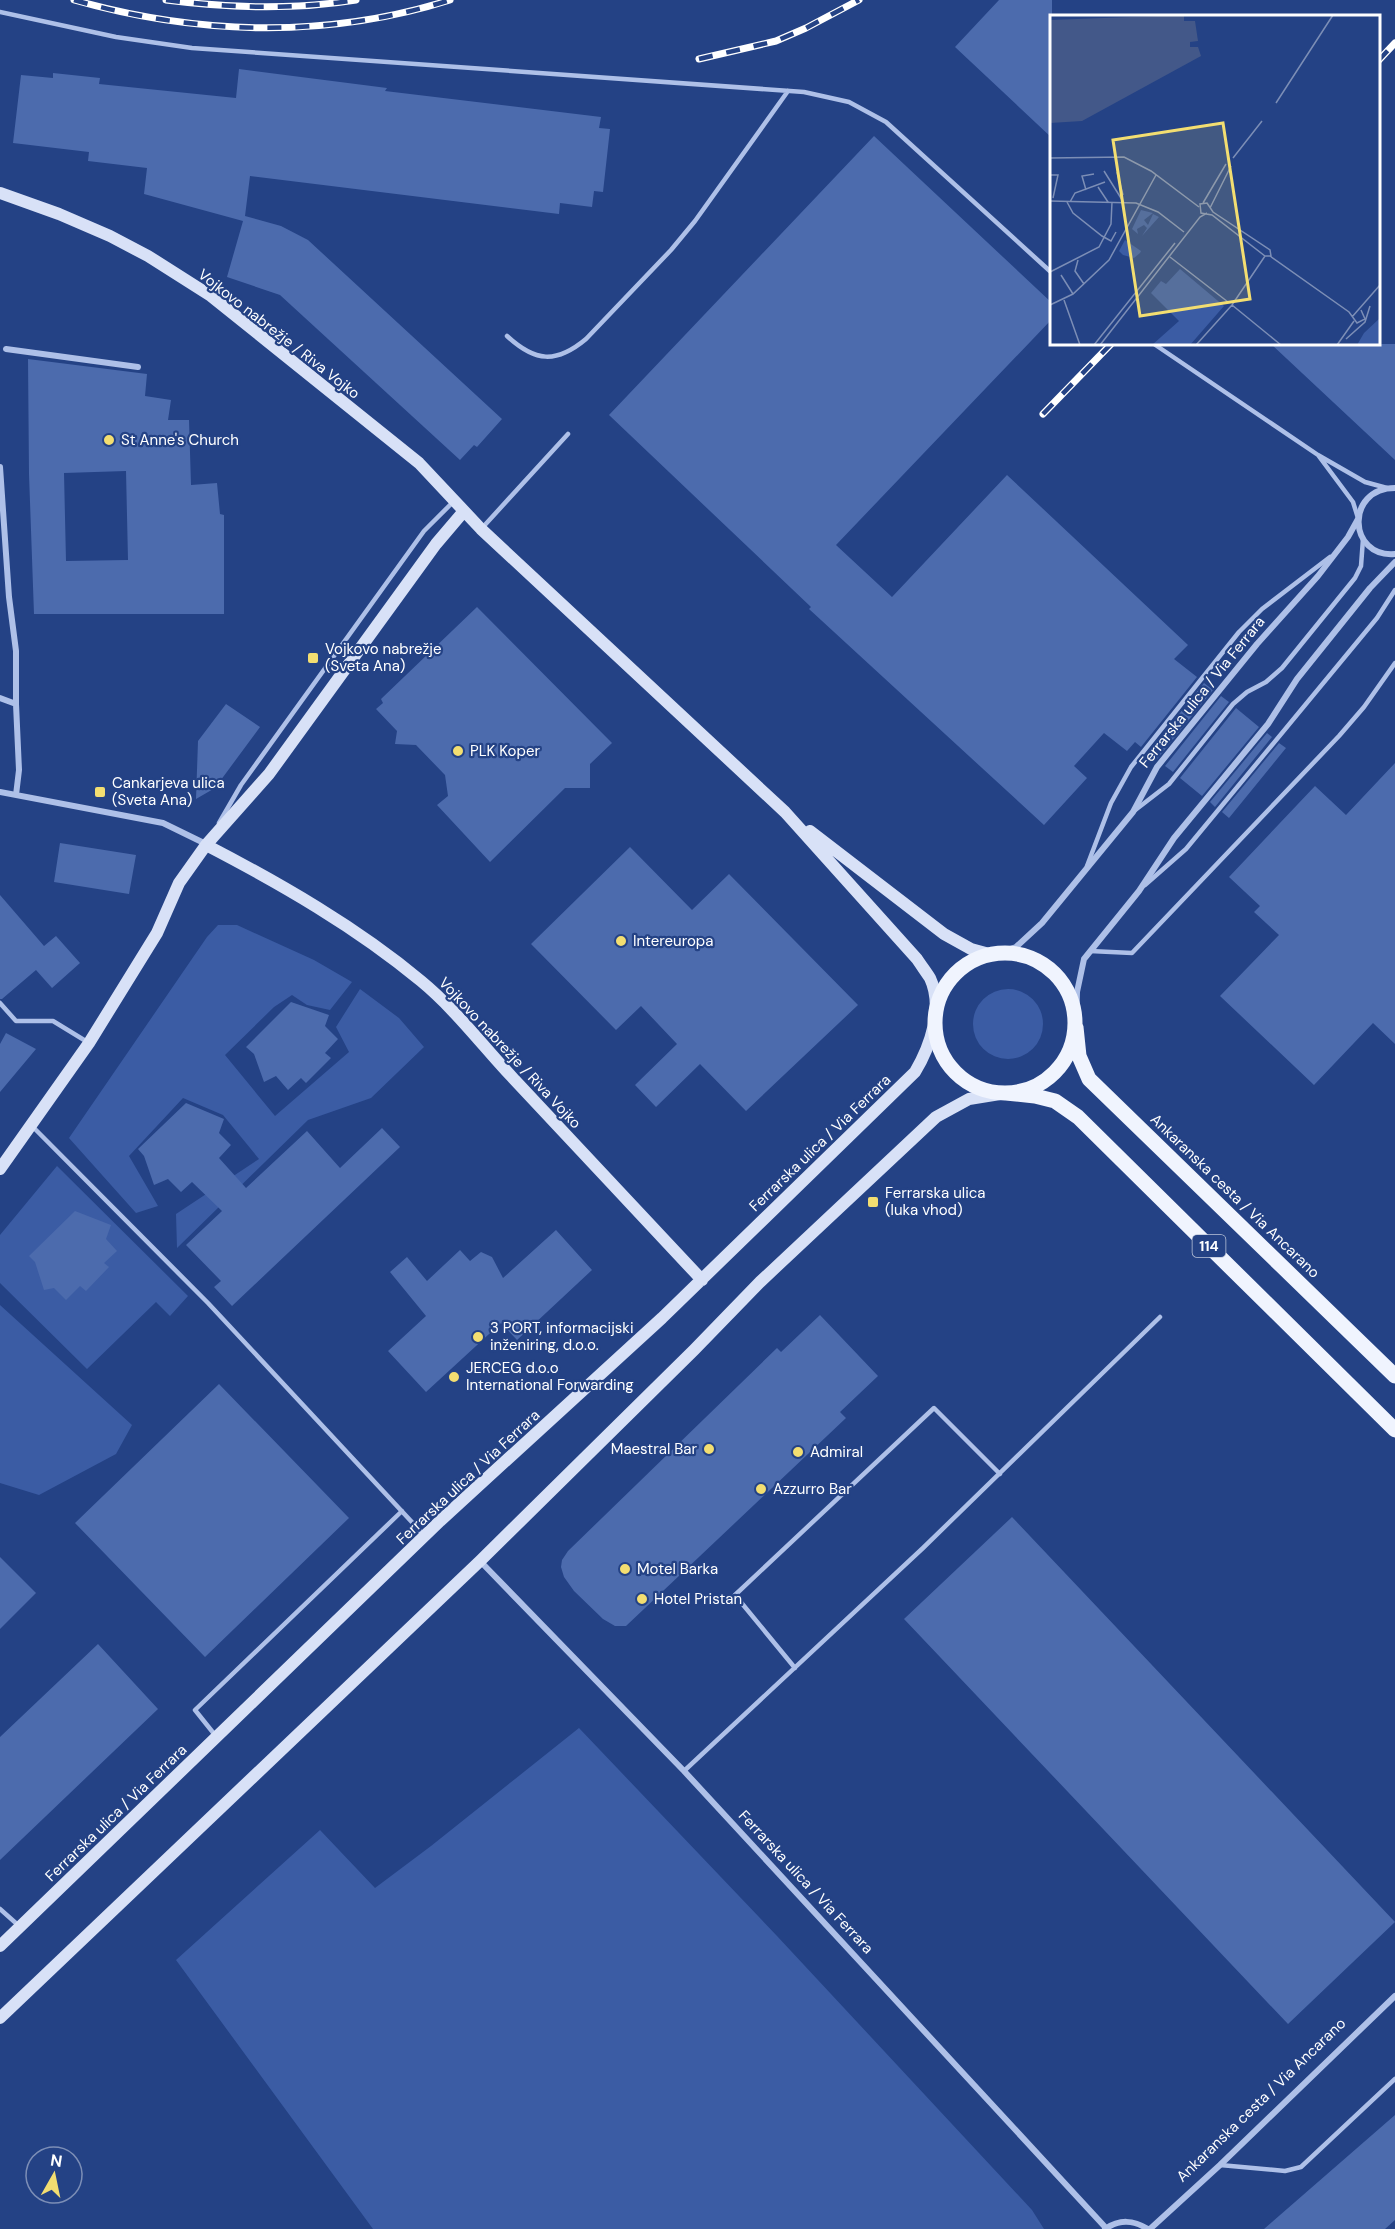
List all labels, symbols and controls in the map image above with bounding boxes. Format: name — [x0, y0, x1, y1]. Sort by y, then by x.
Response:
inset map — [1050, 15, 1380, 345]
street label: Vojkovo nabrežje / Riva Vojko — [194, 265, 364, 404]
place label: St Anne's Church — [121, 430, 239, 450]
marker: St Anne's Church — [102, 433, 116, 447]
street label: Ferrarska ulica / Via Ferrara — [1135, 612, 1269, 772]
place label: Vojkovo nabrežje (Sveta Ana) — [325, 639, 442, 676]
marker: Vojkovo nabrežje (Sveta Ana) — [306, 651, 320, 665]
place label: PLK Koper — [470, 741, 540, 761]
marker: PLK Koper — [451, 744, 465, 758]
place label: Cankarjeva ulica (Sveta Ana) — [112, 773, 225, 810]
marker: Cankarjeva ulica (Sveta Ana) — [93, 785, 107, 799]
place label: Intereuropa — [633, 931, 713, 951]
marker: Intereuropa — [614, 934, 628, 948]
street label: Vojkovo nabrežje / Riva Vojko — [434, 973, 586, 1133]
street label: Ferrarska ulica / Via Ferrara — [745, 1070, 895, 1216]
street label: Ankaranska cesta / Via Ancarano — [1146, 1110, 1324, 1283]
place label: Ferrarska ulica (luka vhod) — [885, 1183, 986, 1220]
marker: Ferrarska ulica (luka vhod) — [866, 1195, 880, 1209]
road number: 114 — [1192, 1235, 1226, 1257]
place label: 3 PORT, informacijski inženiring, d.o.o. — [490, 1318, 634, 1355]
marker: 3 PORT, informacijski inženiring, d.o.o. — [471, 1330, 485, 1344]
place label: JERCEG d.o.o International Forwarding — [466, 1358, 634, 1395]
marker: JERCEG d.o.o International Forwarding — [447, 1370, 461, 1384]
street label: Ferrarska ulica / Via Ferrara — [392, 1405, 544, 1549]
place label: Maestral Bar — [611, 1439, 697, 1459]
marker: Maestral Bar — [702, 1442, 716, 1456]
place label: Admiral — [810, 1442, 863, 1462]
marker: Admiral — [791, 1445, 805, 1459]
place label: Azzurro Bar — [773, 1479, 852, 1499]
marker: Azzurro Bar — [754, 1482, 768, 1496]
place label: Motel Barka — [637, 1559, 718, 1579]
marker: Motel Barka — [618, 1562, 632, 1576]
place label: Hotel Pristan — [654, 1589, 742, 1609]
marker: Hotel Pristan — [635, 1592, 649, 1606]
street label: Ferrarska ulica / Via Ferrara — [41, 1740, 191, 1886]
street label: Ferrarska ulica / Via Ferrara — [734, 1806, 878, 1958]
street label: Ankaranska cesta / Via Ancarano — [1172, 2013, 1350, 2186]
north arrow — [24, 2145, 84, 2205]
text: N — [49, 2149, 64, 2172]

